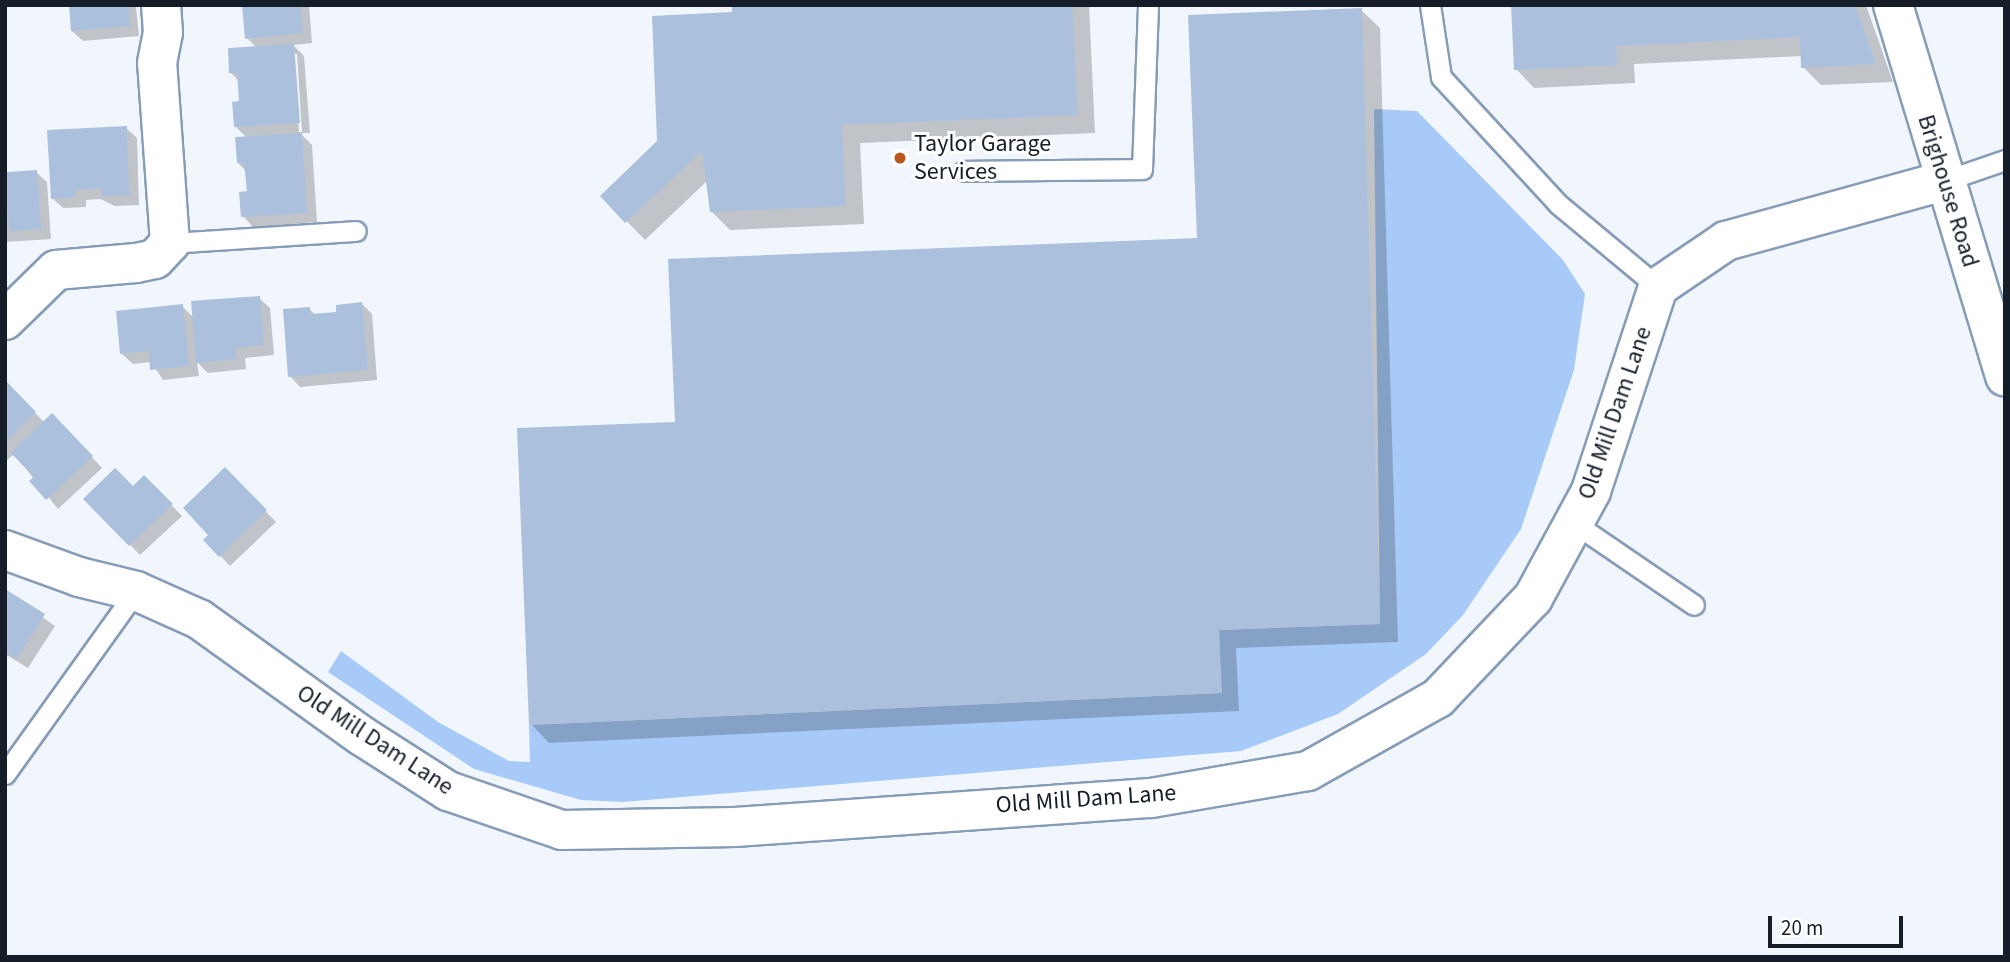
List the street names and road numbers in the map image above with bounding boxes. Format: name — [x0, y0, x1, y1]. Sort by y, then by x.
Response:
street label: Brighouse Road — [1911, 111, 1985, 271]
street label: Old Mill Dam Lane — [1572, 323, 1658, 503]
street label: Old Mill Dam Lane — [291, 679, 459, 801]
street label: Old Mill Dam Lane — [995, 778, 1177, 820]

